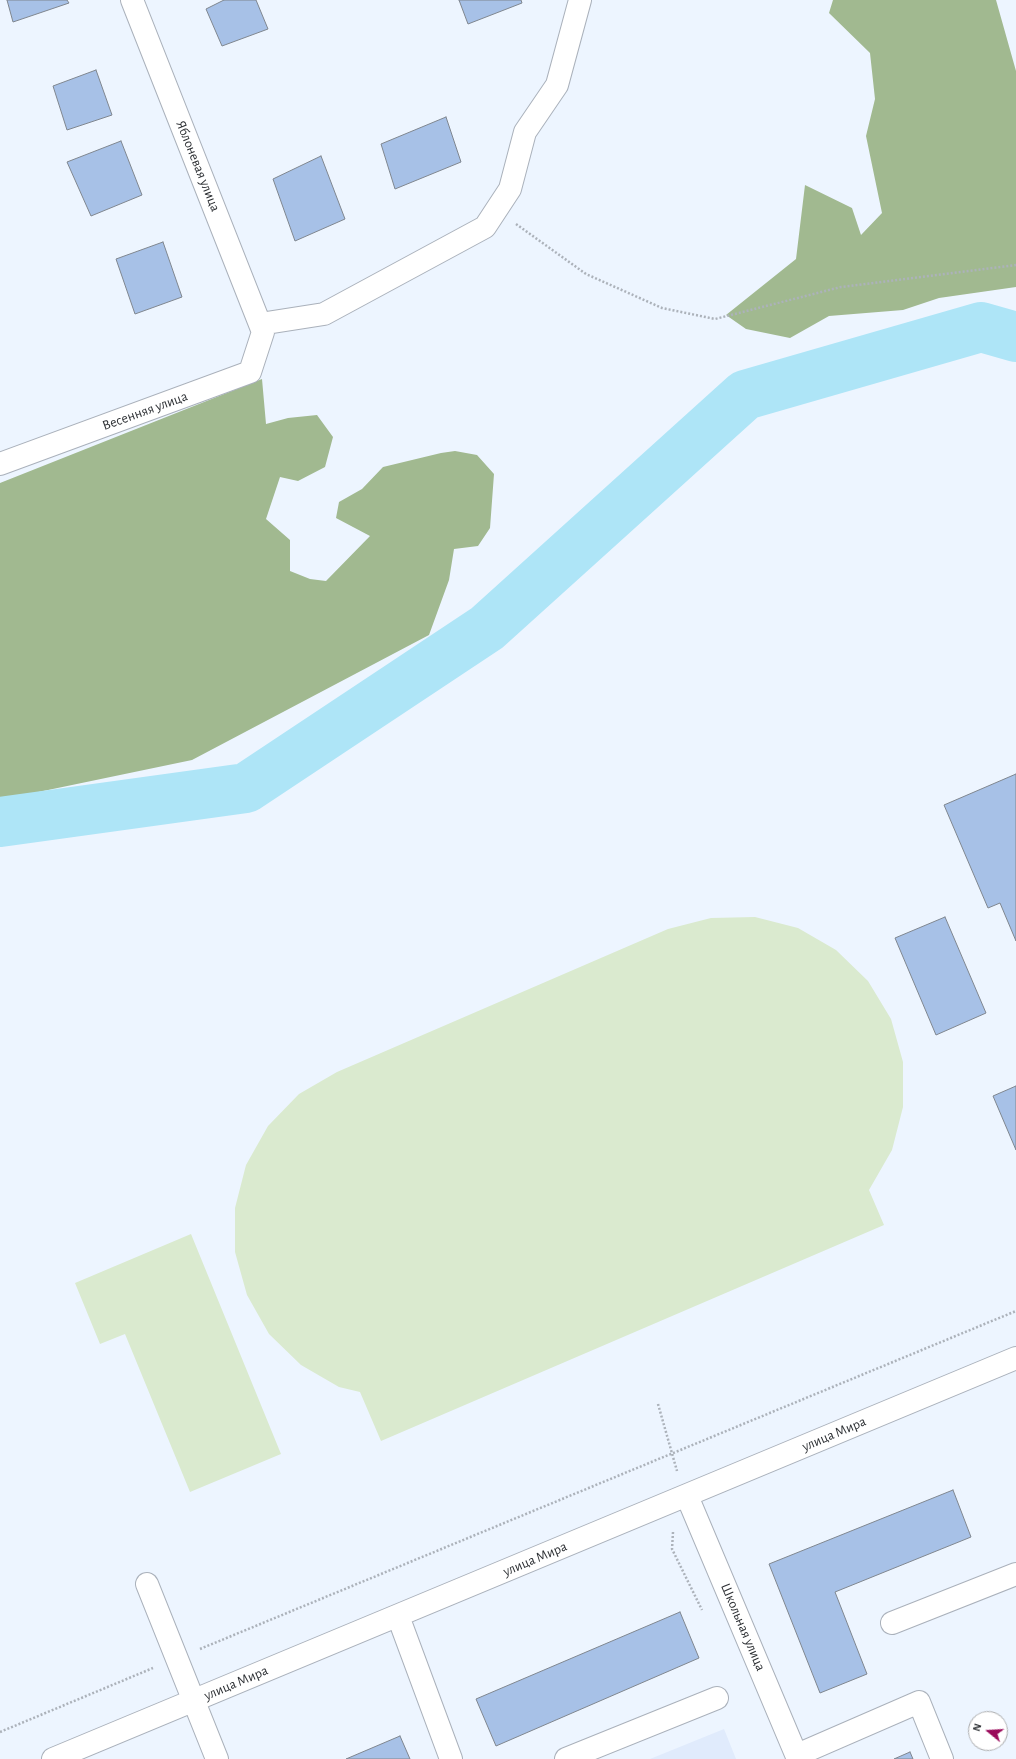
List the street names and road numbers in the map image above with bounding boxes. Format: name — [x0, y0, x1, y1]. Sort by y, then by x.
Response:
street label: Яблоневая улица — [172, 118, 224, 214]
street label: Весенняя улица — [100, 388, 190, 434]
street label: улица Мира — [799, 1413, 869, 1455]
street label: улица Мира — [500, 1538, 570, 1580]
street label: Школьная улица — [717, 1581, 769, 1673]
street label: улица Мира — [201, 1662, 271, 1704]

